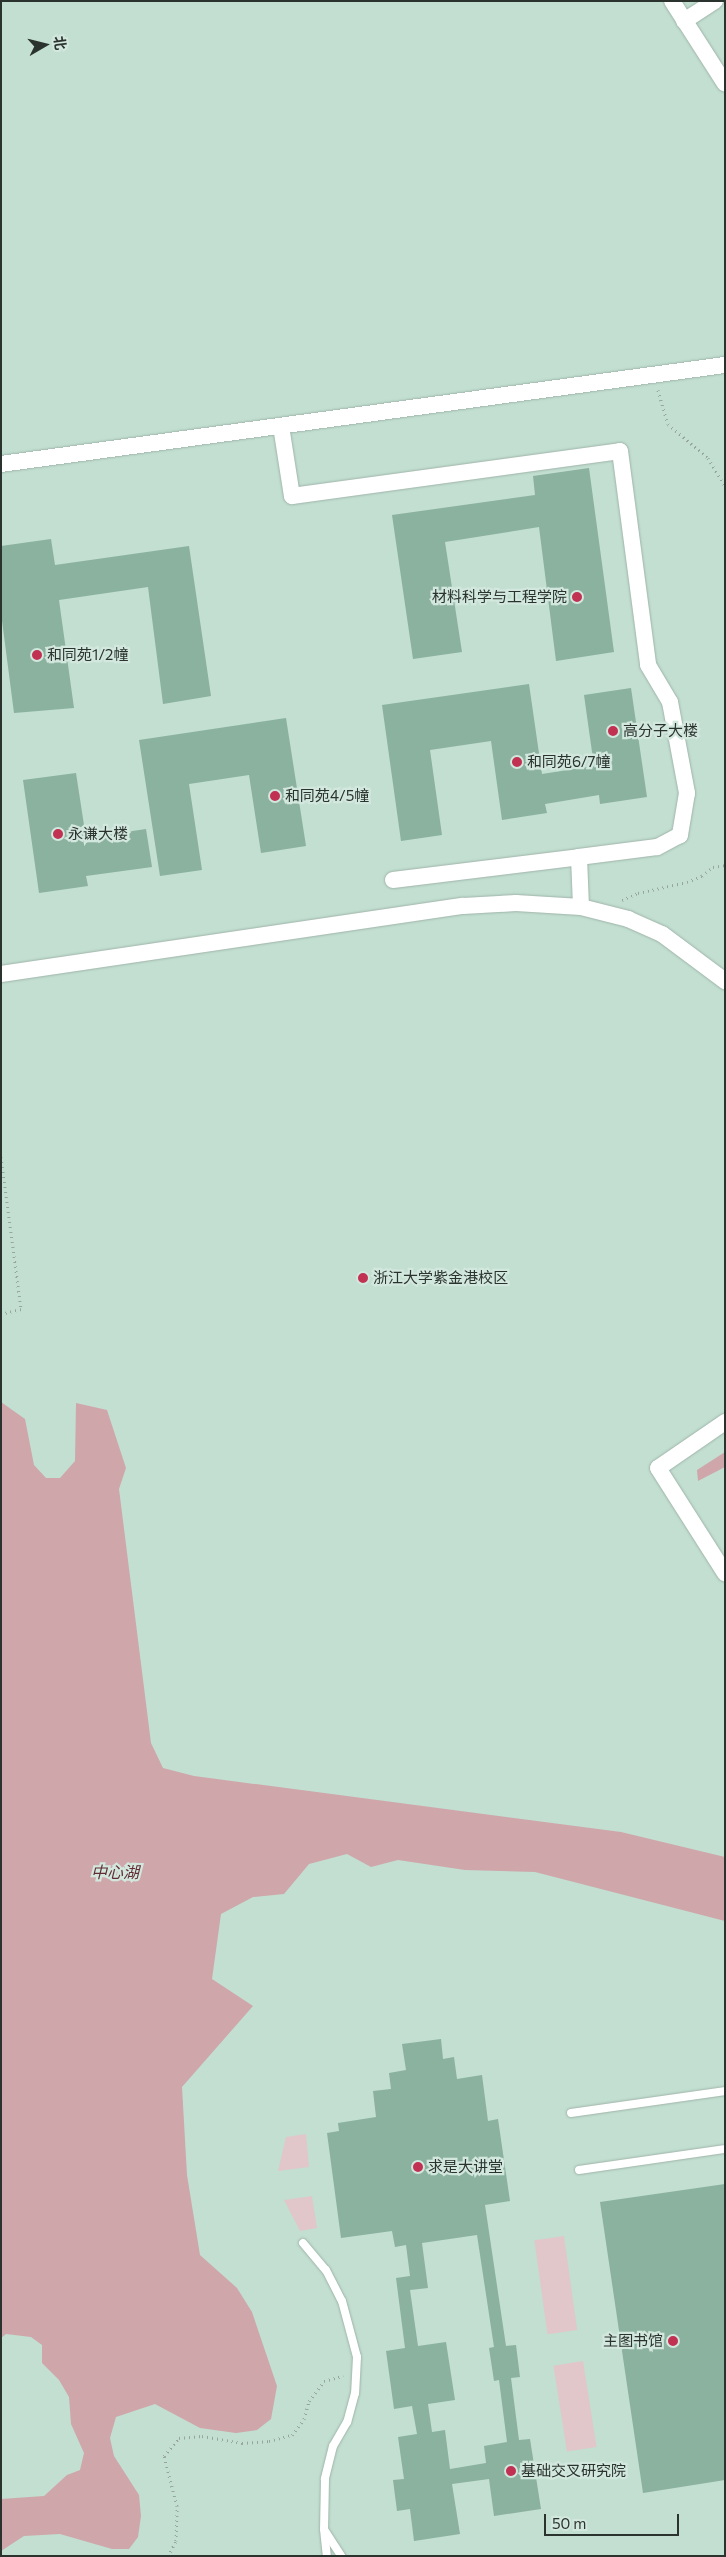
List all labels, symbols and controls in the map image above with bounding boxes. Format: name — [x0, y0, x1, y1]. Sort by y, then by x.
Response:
north arrow — [20, 20, 70, 70]
text: 北 — [51, 35, 70, 51]
place label: 材料科学与工程学院 — [432, 588, 567, 606]
marker: 材料科学与工程学院 — [571, 591, 583, 603]
place label: 和同苑1/2幢 — [47, 646, 128, 664]
marker: 和同苑1/2幢 — [31, 649, 43, 661]
place label: 高分子大楼 — [623, 722, 698, 740]
marker: 高分子大楼 — [607, 725, 619, 737]
place label: 和同苑6/7幢 — [527, 753, 611, 771]
marker: 和同苑6/7幢 — [511, 756, 523, 768]
place label: 和同苑4/5幢 — [285, 787, 369, 805]
marker: 和同苑4/5幢 — [269, 790, 281, 802]
place label: 永谦大楼 — [68, 825, 128, 843]
marker: 永谦大楼 — [52, 828, 64, 840]
place label: 浙江大学紫金港校区 — [373, 1269, 508, 1287]
marker: 浙江大学紫金港校区 — [357, 1272, 369, 1284]
water label: 中心湖 — [91, 1862, 139, 1882]
place label: 求是大讲堂 — [428, 2158, 503, 2176]
marker: 求是大讲堂 — [412, 2161, 424, 2173]
place label: 主图书馆 — [603, 2332, 663, 2350]
marker: 主图书馆 — [667, 2335, 679, 2347]
place label: 基础交叉研究院 — [521, 2462, 626, 2480]
marker: 基础交叉研究院 — [505, 2465, 517, 2477]
scale bar — [546, 2504, 681, 2536]
text: 50 m — [552, 2514, 586, 2532]

